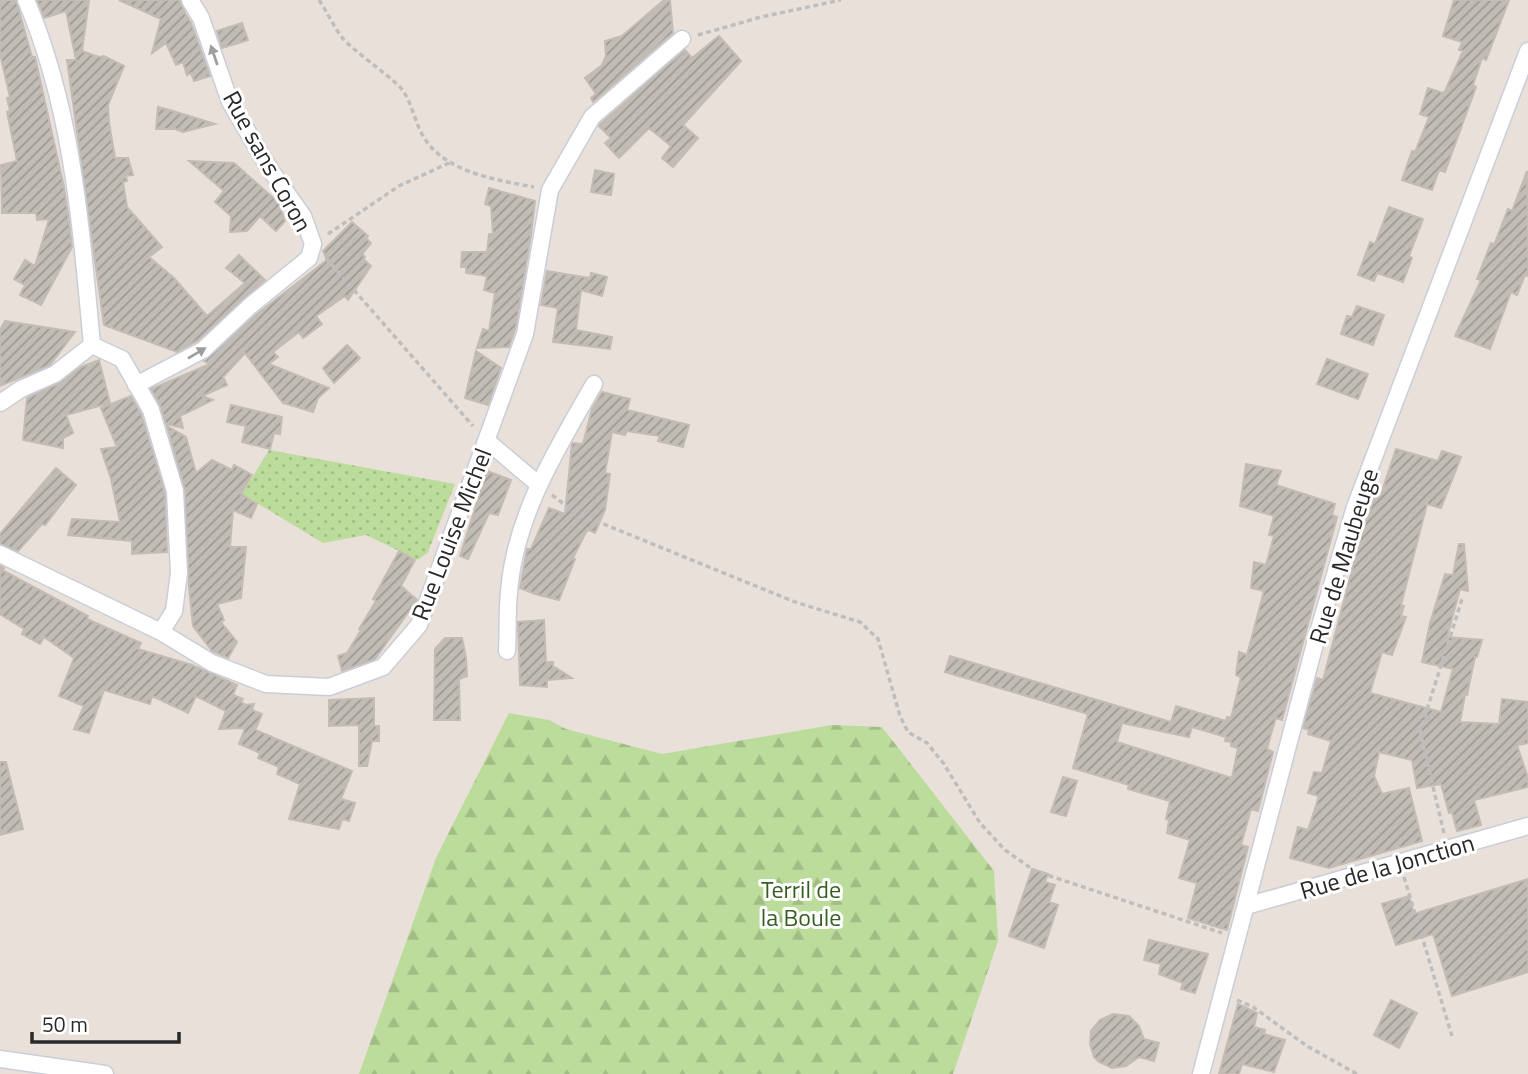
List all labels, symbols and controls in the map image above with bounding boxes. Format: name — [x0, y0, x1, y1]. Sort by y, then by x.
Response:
one-way arrow — [208, 44, 219, 65]
street label: Rue sans Coron — [214, 84, 322, 238]
one-way arrow — [187, 346, 206, 359]
street label: Rue Louise Michel — [402, 443, 500, 625]
street label: Rue de Maubeuge — [1299, 464, 1387, 648]
street label: Rue de la Jonction — [1296, 824, 1478, 908]
park label: Terril de la Boule — [761, 871, 841, 935]
scale bar — [32, 1000, 178, 1044]
text: 50 m — [42, 1008, 88, 1040]

